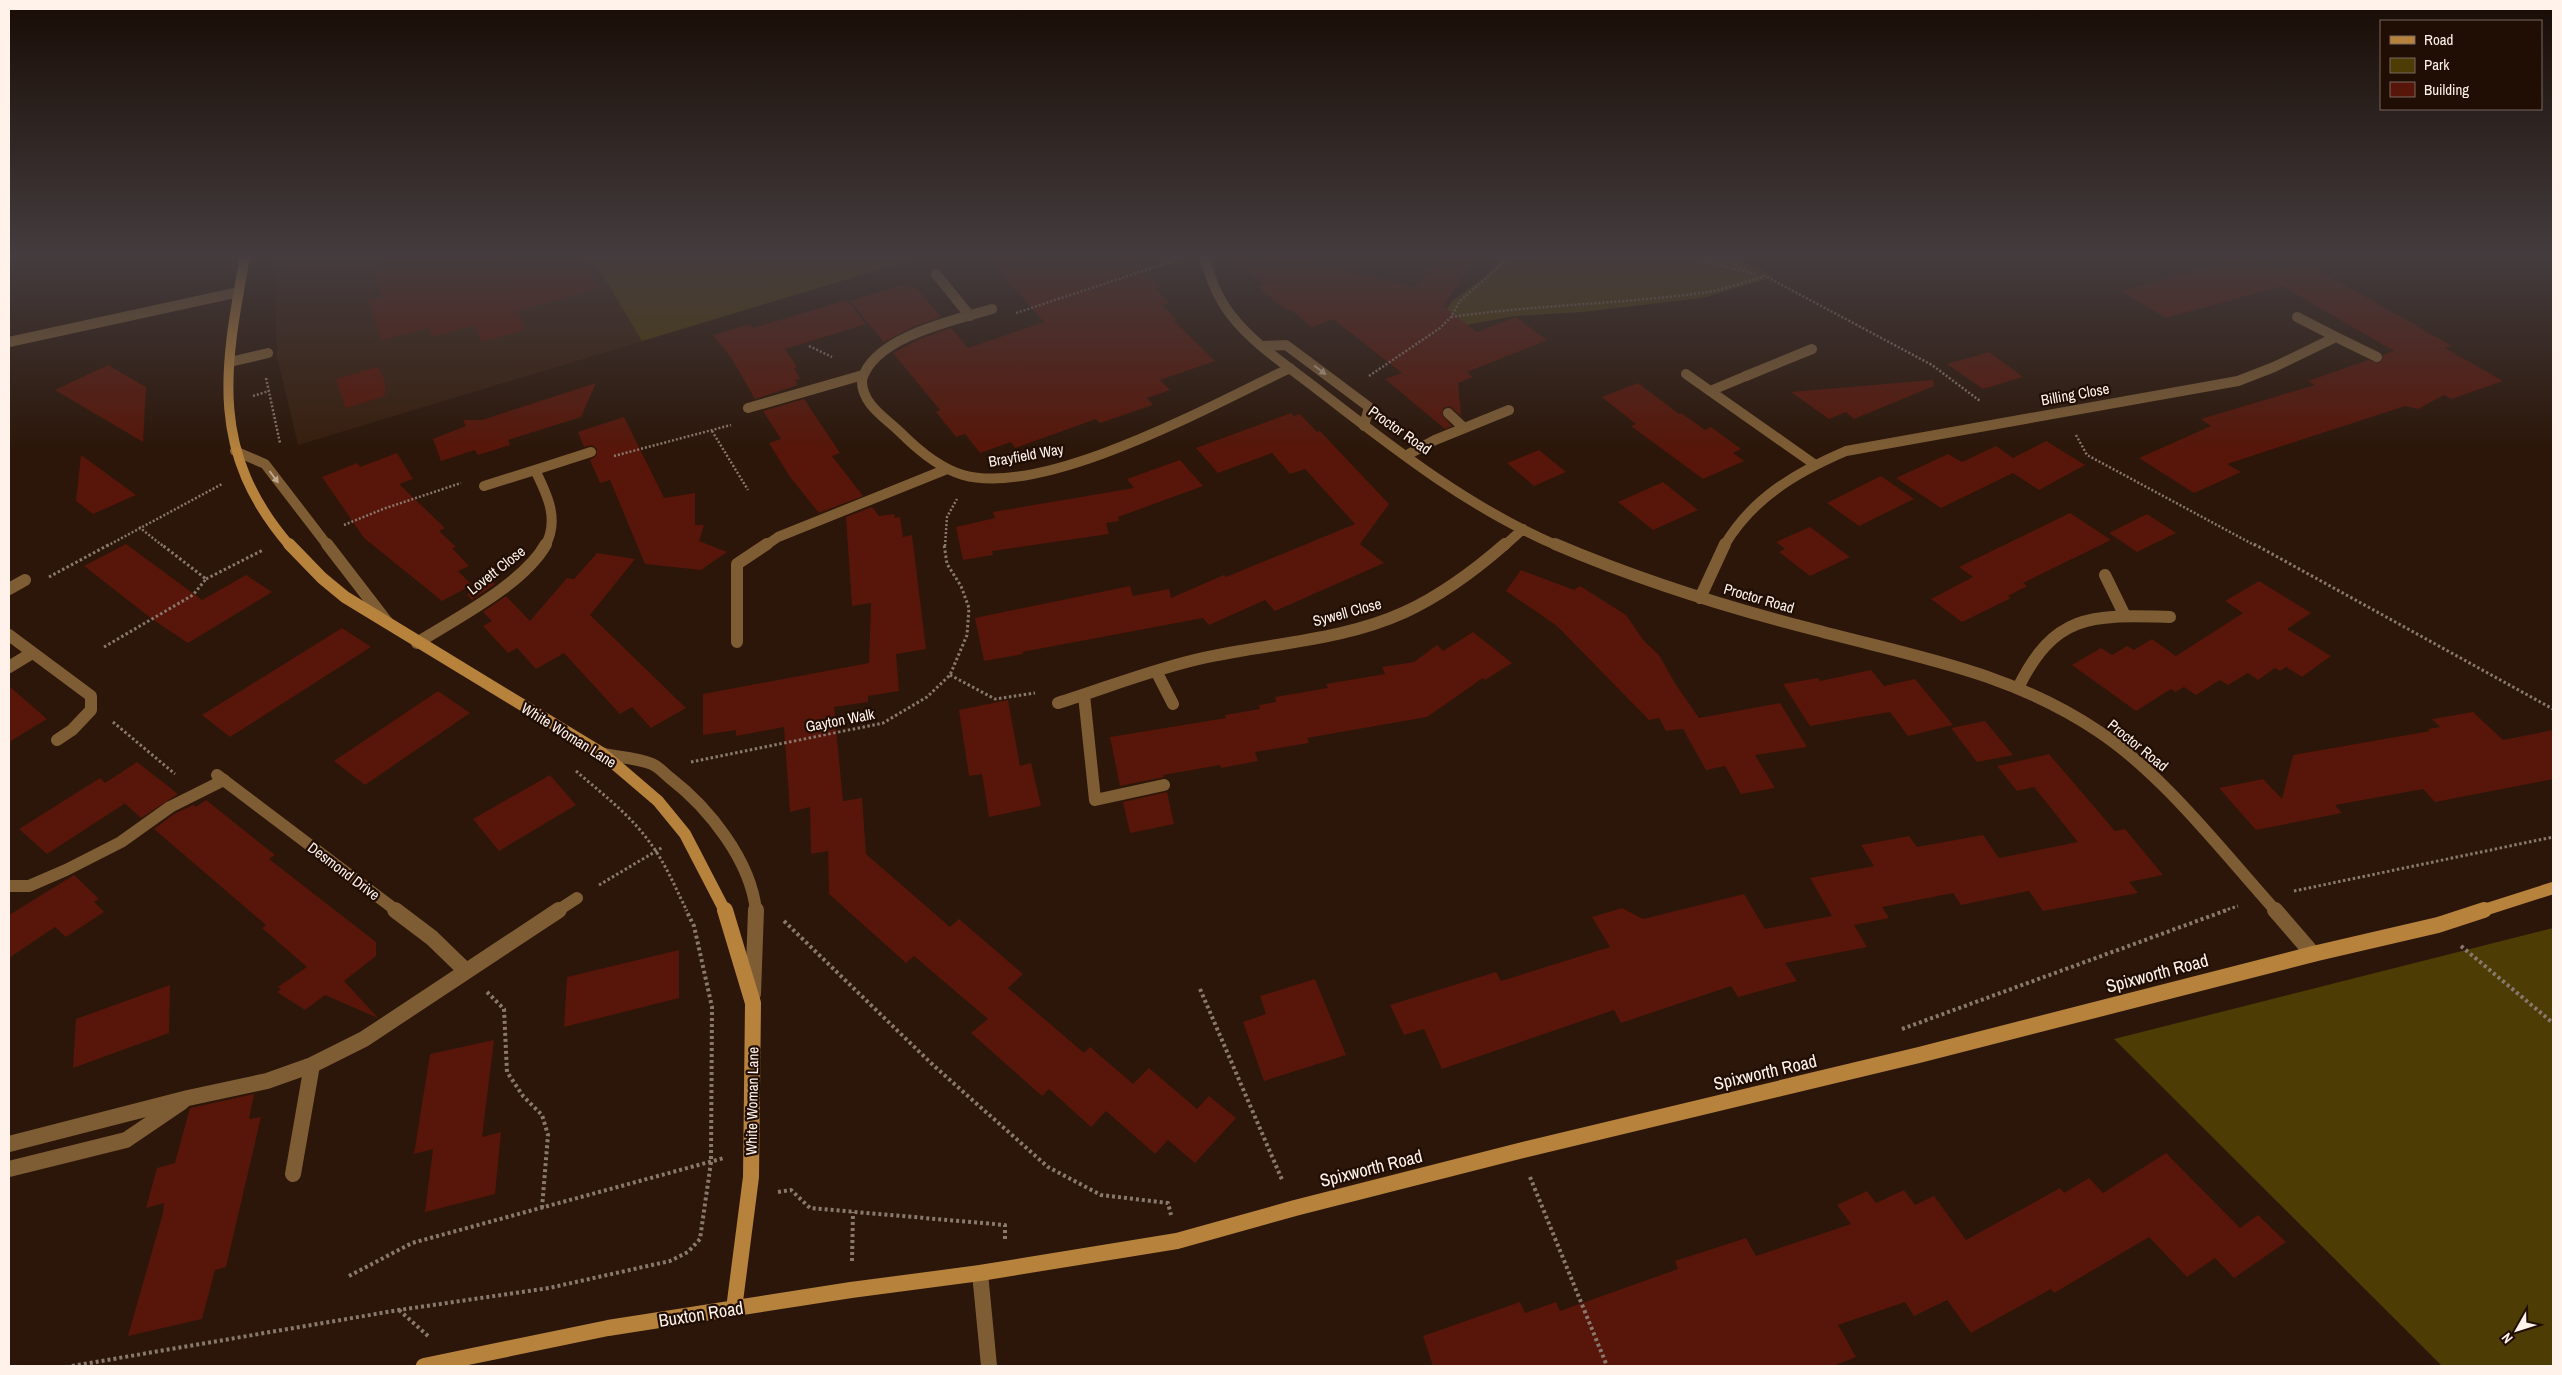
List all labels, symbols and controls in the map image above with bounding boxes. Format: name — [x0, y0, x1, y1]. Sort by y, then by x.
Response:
legend — [2380, 20, 2542, 110]
text: Road — [2424, 29, 2453, 50]
text: Park — [2424, 54, 2450, 75]
text: Building — [2424, 79, 2469, 100]
one-way arrow — [1313, 365, 1326, 376]
street label: Billing Close — [2039, 378, 2111, 410]
street label: Proctor Road — [1364, 401, 1436, 459]
street label: Brayfield Way — [987, 438, 1066, 472]
one-way arrow — [269, 470, 280, 483]
street label: Lovett Close — [463, 541, 530, 599]
street label: Proctor Road — [1721, 578, 1797, 618]
street label: Sywell Close — [1310, 593, 1384, 631]
street label: White Woman Lane — [517, 697, 621, 773]
street label: Gayton Walk — [804, 703, 877, 737]
street label: Proctor Road — [2103, 714, 2173, 776]
street label: Desmond Drive — [304, 837, 385, 905]
street label: Spixworth Road — [2103, 947, 2211, 999]
street label: White Woman Lane — [741, 1046, 763, 1155]
street label: Spixworth Road — [1711, 1048, 1819, 1096]
street label: Spixworth Road — [1317, 1143, 1425, 1193]
street label: Buxton Road — [657, 1295, 745, 1333]
north arrow — [2492, 1305, 2542, 1355]
text: N — [2497, 1329, 2517, 1347]

